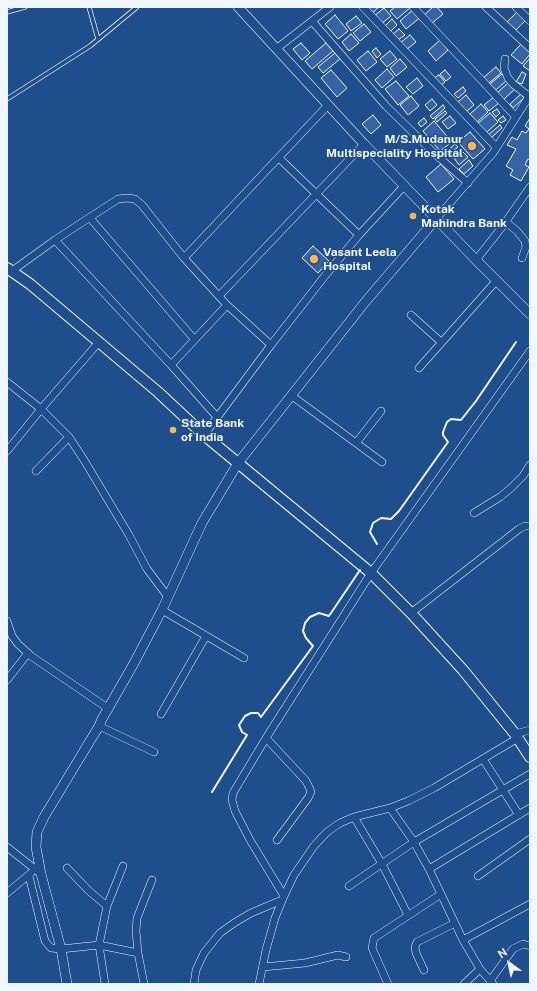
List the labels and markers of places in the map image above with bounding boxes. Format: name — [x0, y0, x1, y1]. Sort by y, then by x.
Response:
place label: M/S.Mudanur Multispeciality Hospital — [326, 132, 463, 160]
marker: M/S.Mudanur Multispeciality Hospital — [466, 140, 478, 152]
place label: Kotak Mahindra Bank — [421, 202, 507, 230]
marker: Kotak Mahindra Bank — [408, 211, 418, 221]
place label: Vasant Leela Hospital — [323, 245, 397, 273]
marker: Vasant Leela Hospital — [308, 253, 320, 265]
place label: State Bank of India — [181, 416, 244, 444]
marker: State Bank of India — [168, 425, 178, 435]

